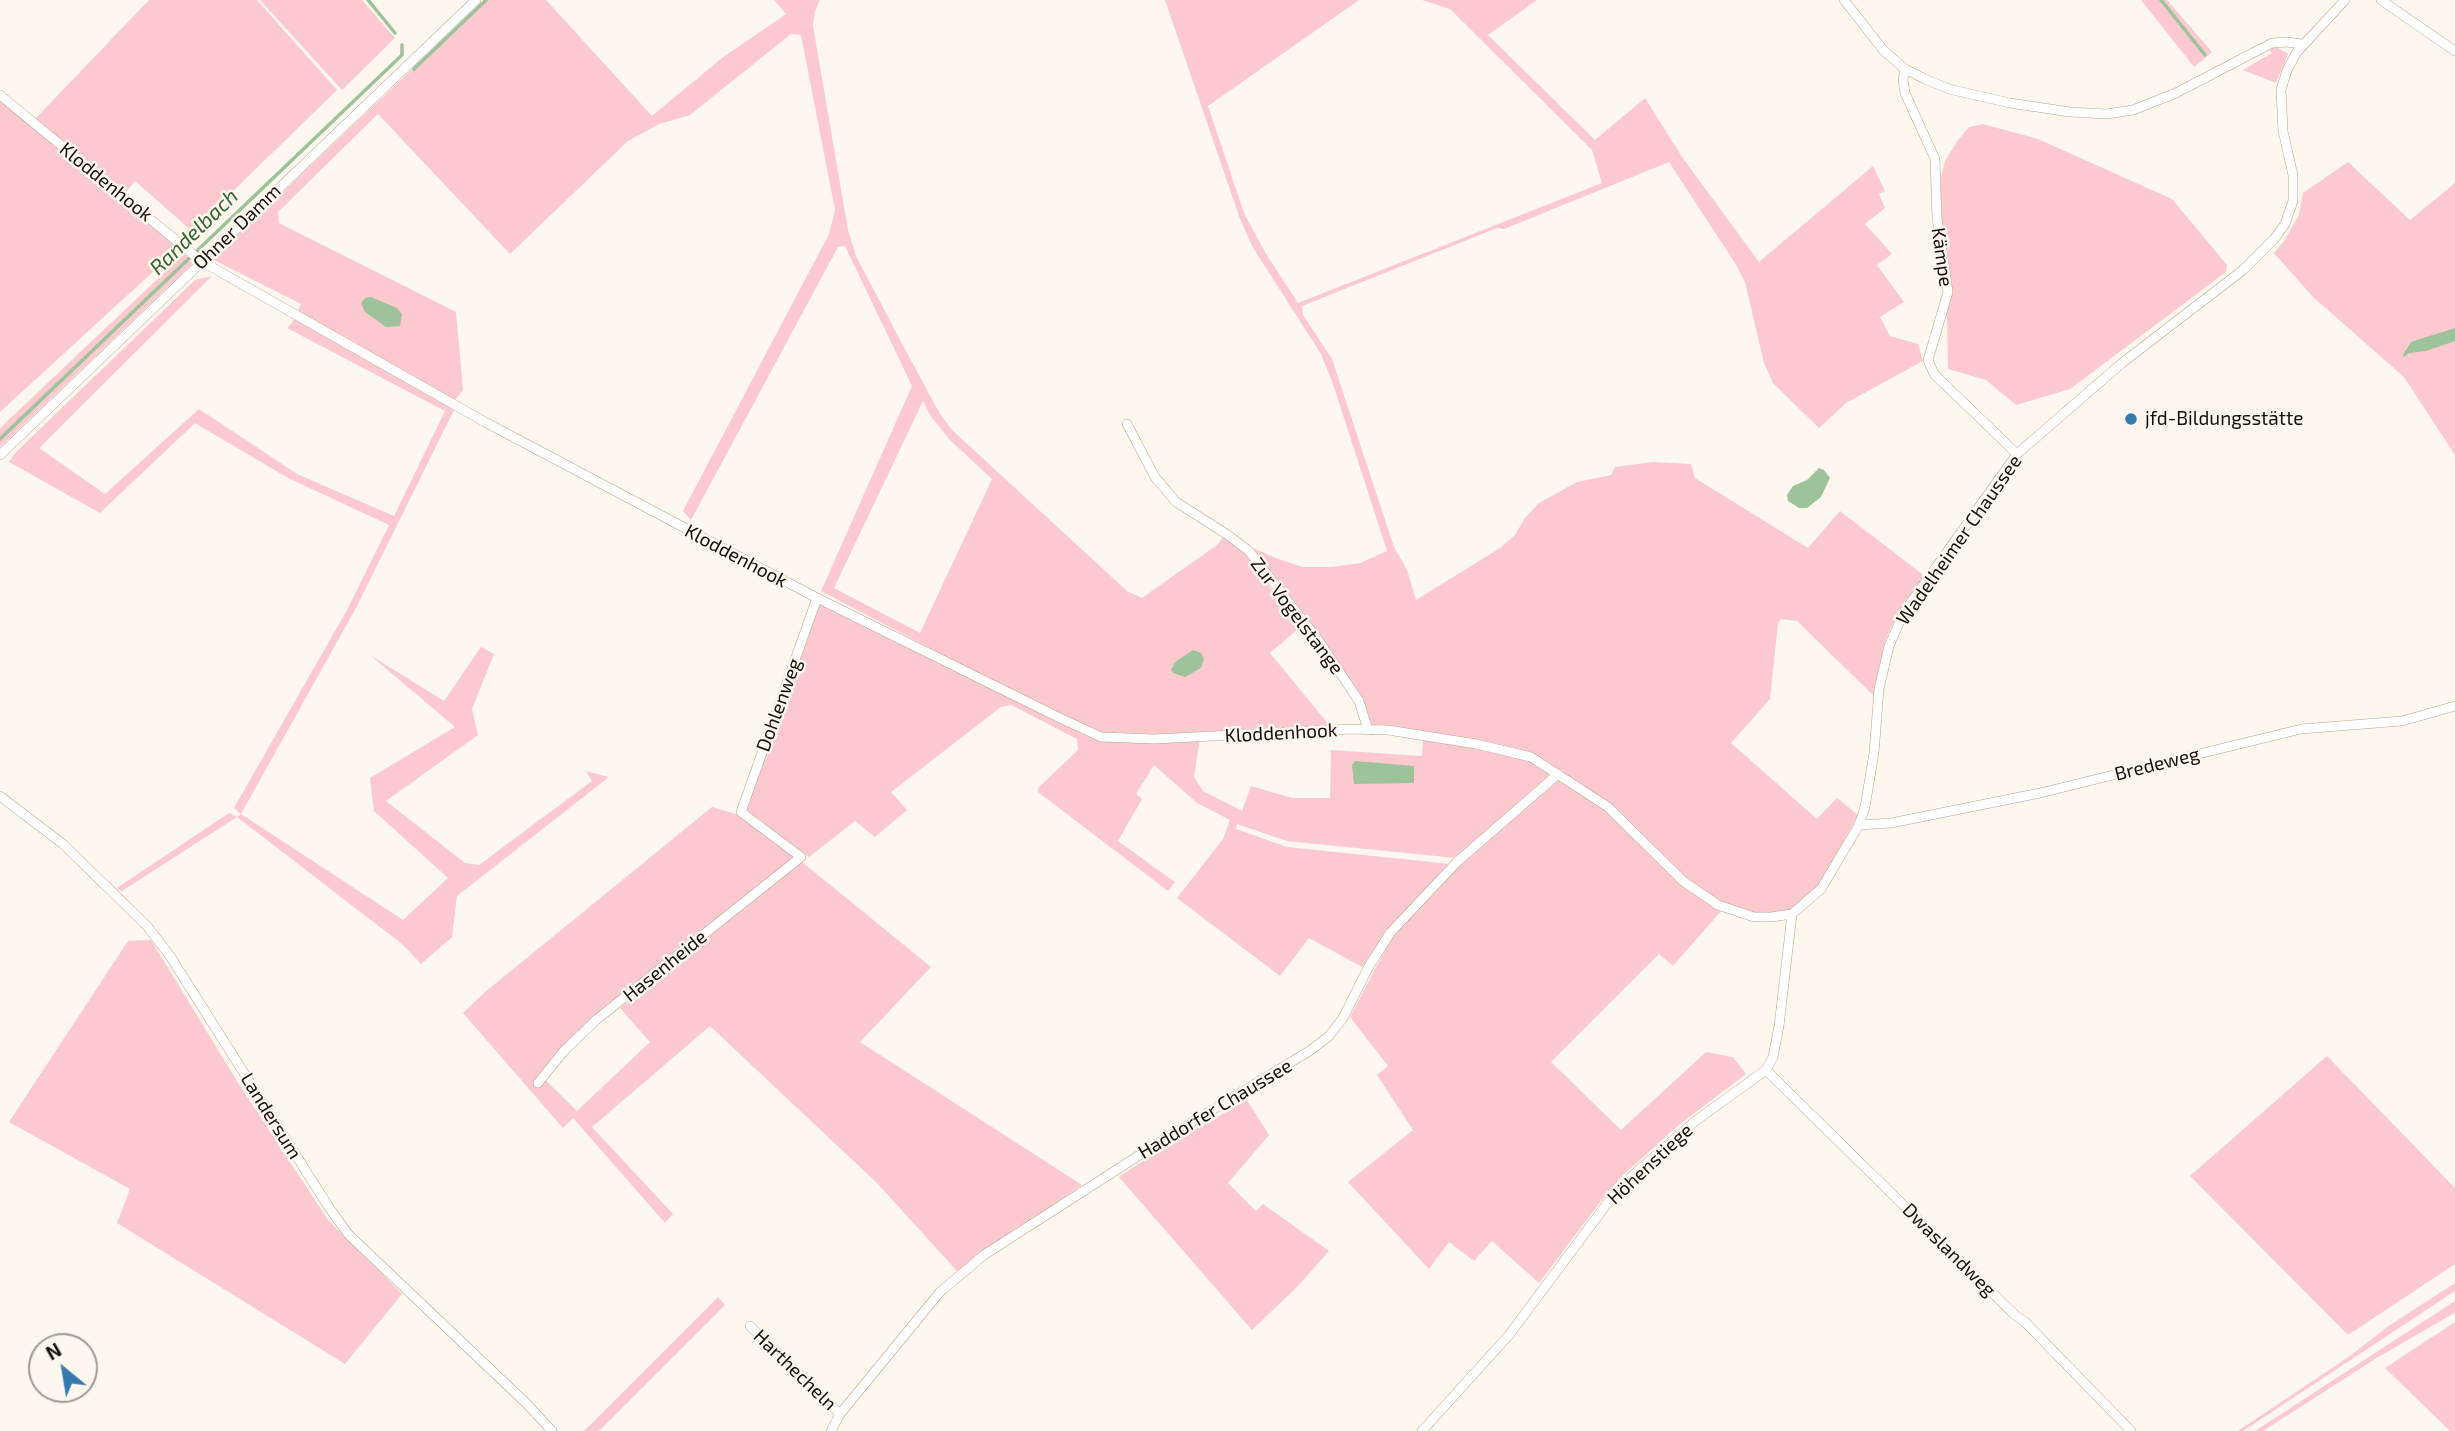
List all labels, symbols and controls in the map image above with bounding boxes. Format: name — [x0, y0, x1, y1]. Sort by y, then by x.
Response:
street label: Kloddenhook — [55, 138, 157, 226]
street label: Ohner Damm — [188, 179, 286, 275]
water label: Randelbach — [145, 184, 243, 280]
street label: Kämpe — [1927, 226, 1957, 288]
place label: jfd-Bildungsstätte — [2145, 408, 2303, 430]
marker: jfd-Bildungsstätte — [2123, 411, 2139, 427]
street label: Wadelheimer Chaussee — [1892, 451, 2026, 629]
street label: Kloddenhook — [681, 519, 791, 593]
street label: Zur Vogelstange — [1246, 553, 1348, 679]
street label: Dohlenweg — [752, 655, 806, 755]
street label: Kloddenhook — [1224, 719, 1338, 747]
street label: Bredeweg — [2112, 742, 2202, 786]
street label: Hasenheide — [619, 925, 711, 1007]
street label: Haddorfer Chaussee — [1134, 1054, 1296, 1164]
street label: Landersum — [236, 1069, 306, 1163]
street label: Höhenstiege — [1603, 1119, 1697, 1209]
street label: Dwaslandweg — [1898, 1199, 2000, 1301]
street label: Harthecheln — [749, 1325, 841, 1415]
north arrow — [28, 1333, 98, 1403]
text: N — [42, 1338, 65, 1365]

